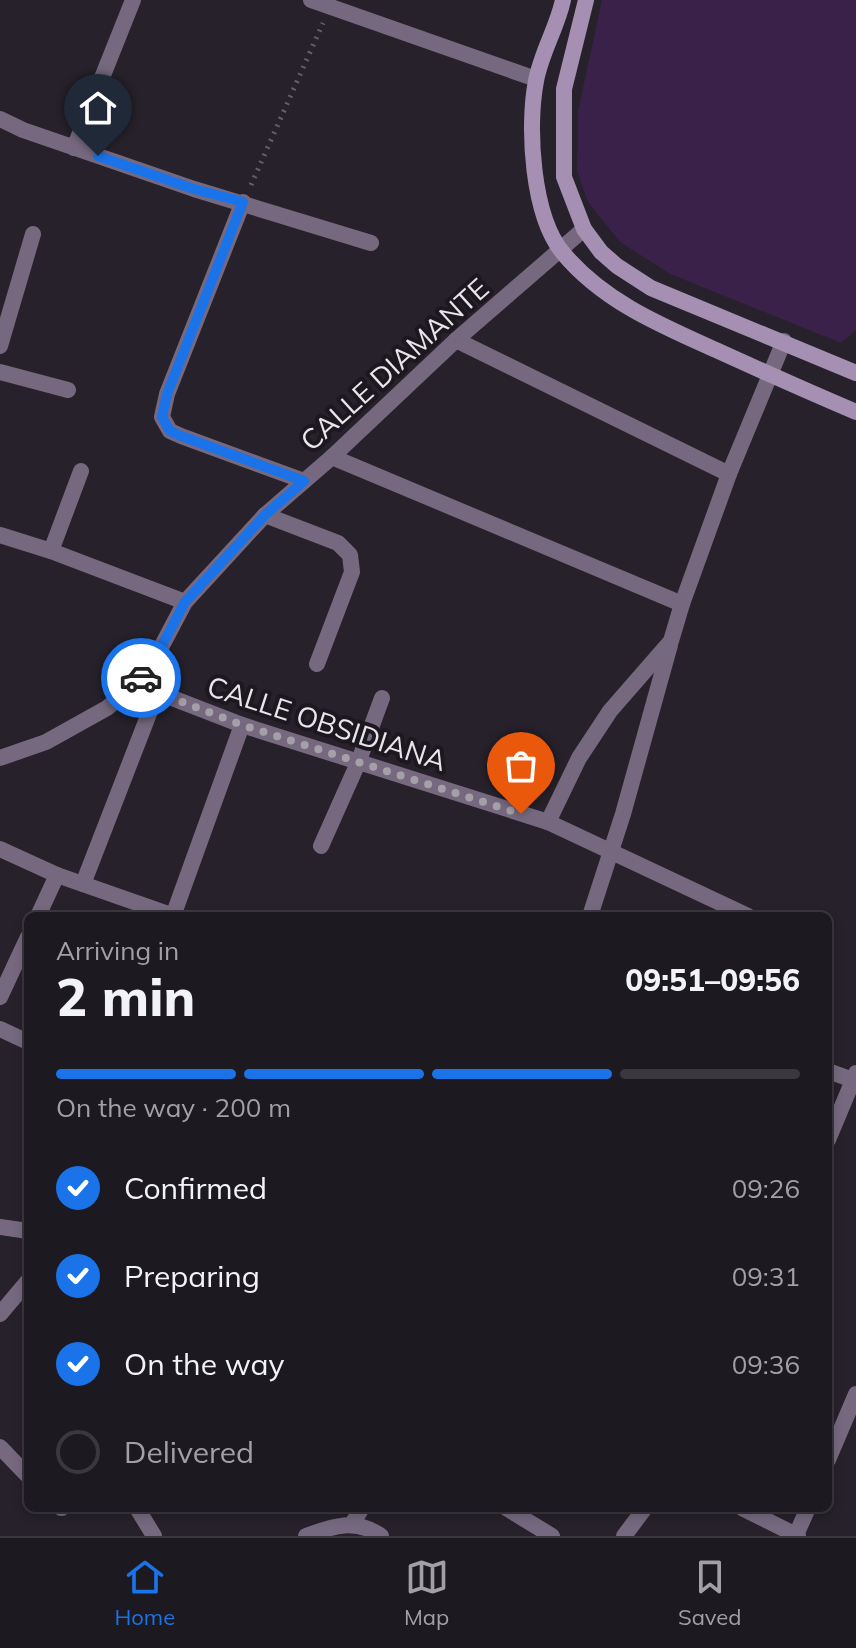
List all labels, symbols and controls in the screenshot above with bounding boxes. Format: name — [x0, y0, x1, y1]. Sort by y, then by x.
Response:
pin — [64, 74, 132, 156]
icon: home — [76, 86, 120, 130]
street label: CALLE DIAMANTE — [293, 270, 495, 458]
courier — [101, 638, 181, 718]
icon: car — [119, 656, 163, 700]
street label: CALLE OBSIDIANA — [203, 668, 451, 778]
pin — [487, 732, 555, 814]
icon: bag — [499, 744, 543, 788]
text: Arriving in — [56, 934, 179, 967]
text: 09:51–09:56 — [625, 961, 800, 999]
text: 2 min — [56, 964, 195, 1029]
text: On the way · 200 m — [56, 1091, 291, 1124]
icon: check — [56, 1166, 100, 1210]
text: Confirmed — [124, 1169, 267, 1207]
text: 09:26 — [732, 1172, 800, 1205]
icon: check — [56, 1254, 100, 1298]
text: Preparing — [124, 1257, 260, 1295]
text: 09:31 — [732, 1260, 800, 1293]
icon: check — [56, 1342, 100, 1386]
text: On the way — [124, 1345, 284, 1383]
text: 09:36 — [732, 1348, 800, 1381]
text: Delivered — [124, 1433, 254, 1471]
tab: Home — [114, 1555, 175, 1631]
tab: Map — [404, 1555, 449, 1631]
tab: Saved — [678, 1555, 742, 1631]

